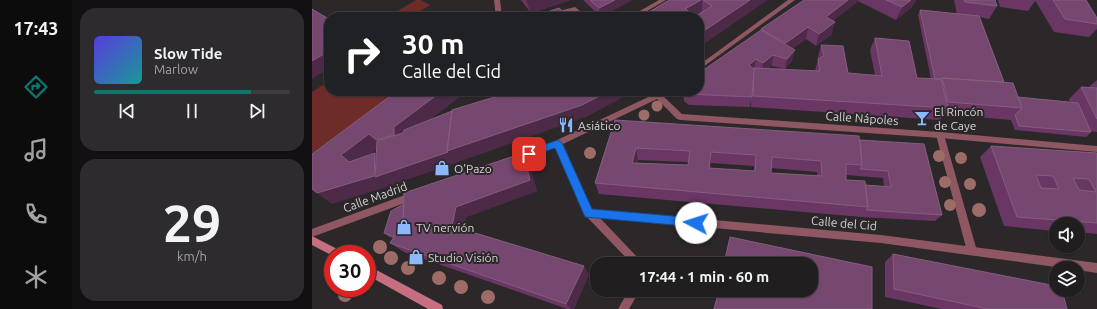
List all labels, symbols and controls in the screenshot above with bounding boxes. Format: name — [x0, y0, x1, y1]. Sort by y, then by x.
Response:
text: 17:43 — [13, 18, 59, 38]
icon: right — [336, 28, 388, 80]
text: 30 m — [402, 28, 464, 59]
text: Slow Tide — [154, 45, 222, 62]
text: Calle del Cid — [402, 61, 501, 81]
text: Marlow — [154, 62, 198, 76]
icon: directions — [22, 73, 50, 101]
icon: previous — [116, 100, 138, 122]
icon: pause — [181, 100, 203, 122]
icon: next — [246, 100, 268, 122]
place label: El Rincón de Caye — [934, 105, 983, 132]
street label: Calle Nápoles — [825, 109, 899, 127]
bar icon: El Rincón de Caye — [913, 109, 931, 127]
restaurant icon: Asiático — [557, 116, 575, 134]
place label: Asiático — [578, 119, 620, 132]
icon: music — [22, 136, 50, 164]
pin — [512, 137, 546, 171]
icon: arrive — [518, 143, 540, 165]
shop icon: O'Pazo — [433, 159, 451, 177]
place label: O'Pazo — [454, 162, 492, 175]
street label: Calle Madrid — [341, 179, 409, 215]
text: 29 — [163, 194, 221, 252]
icon: phone — [22, 200, 50, 228]
position arrow — [675, 202, 717, 244]
street label: Calle del Cid — [811, 214, 877, 232]
map controls — [1049, 217, 1085, 297]
button: sound — [1049, 217, 1085, 253]
shop icon: TV nervión — [395, 218, 413, 236]
place label: TV nervión — [416, 221, 474, 234]
speed limit sign: 30 — [324, 245, 376, 297]
shop icon: Studio Visión — [407, 248, 425, 266]
text: km/h — [177, 249, 207, 263]
place label: Studio Visión — [428, 251, 498, 264]
button: layers — [1049, 261, 1085, 297]
icon: climate — [22, 263, 50, 291]
text: 17:44 · 1 min · 60 m — [639, 268, 769, 285]

